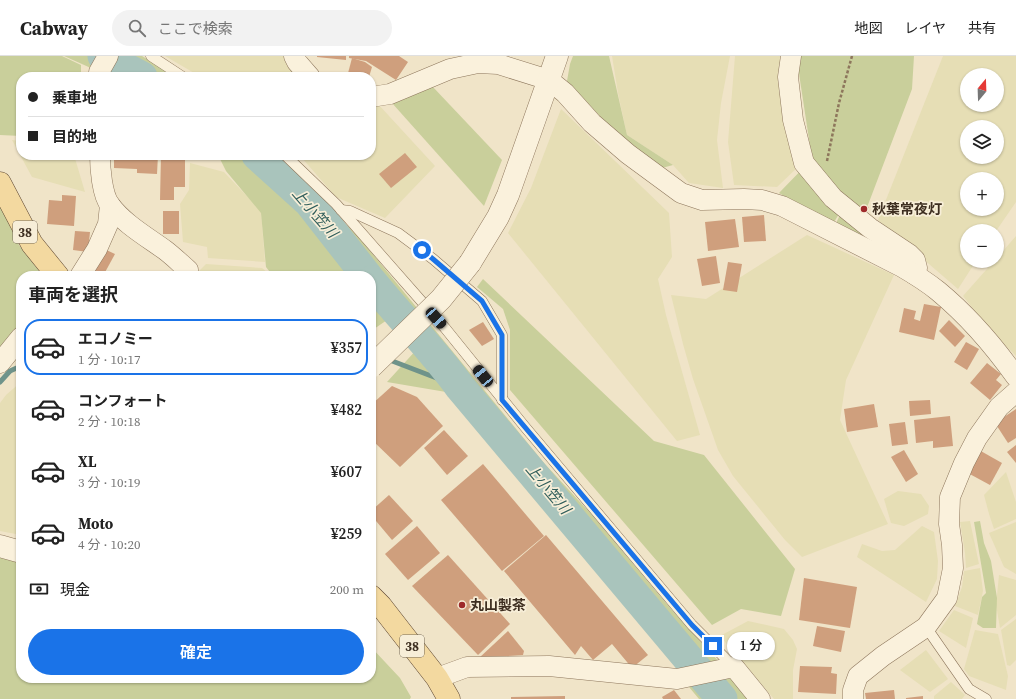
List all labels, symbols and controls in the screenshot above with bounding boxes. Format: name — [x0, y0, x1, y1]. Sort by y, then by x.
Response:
search box — [112, 10, 392, 46]
text: Cabway — [20, 15, 88, 41]
icon: search — [126, 17, 148, 39]
text: ここで検索 — [158, 18, 233, 39]
text: 地図 — [854, 18, 882, 38]
text: レイヤ — [904, 18, 946, 38]
text: 共有 — [968, 18, 996, 38]
north arrow — [960, 68, 1004, 112]
map controls — [960, 68, 1004, 268]
text: 乗車地 — [52, 87, 97, 108]
button: layers — [960, 120, 1004, 164]
text: 目的地 — [52, 126, 97, 147]
button: + — [960, 172, 1004, 216]
water label: 上小笠川 — [288, 183, 344, 244]
place label: 秋葉常夜灯 — [872, 199, 942, 219]
marker: 秋葉常夜灯 — [859, 204, 869, 214]
road number: 38 — [13, 221, 37, 243]
button: − — [960, 224, 1004, 268]
route start — [413, 241, 431, 259]
text: 車両を選択 — [28, 282, 118, 307]
car — [424, 305, 448, 331]
text: エコノミー — [78, 328, 153, 349]
icon: car — [30, 329, 66, 365]
text: ¥357 — [331, 337, 362, 358]
text: 1 分 · 10:17 — [78, 351, 140, 368]
car — [471, 363, 495, 389]
text: コンフォート — [78, 390, 168, 411]
icon: car — [30, 391, 66, 427]
text: ¥482 — [331, 399, 362, 420]
text: 2 分 · 10:18 — [78, 413, 140, 430]
text: XL — [78, 451, 97, 472]
icon: car — [30, 453, 66, 489]
water label: 上小笠川 — [521, 459, 577, 520]
text: ¥607 — [331, 461, 362, 482]
text: 3 分 · 10:19 — [78, 474, 140, 491]
text: Moto — [78, 513, 113, 534]
icon: car — [30, 515, 66, 551]
text: ¥259 — [331, 523, 362, 544]
text: 4 分 · 10:20 — [78, 536, 140, 553]
icon: cash — [28, 578, 50, 600]
text: 現金 — [60, 579, 90, 600]
text: 200 m — [330, 581, 364, 598]
place label: 丸山製茶 — [470, 595, 526, 615]
marker: 丸山製茶 — [457, 600, 467, 610]
button: 確定 — [28, 629, 364, 675]
callout: 1 分 — [727, 632, 775, 660]
road number: 38 — [400, 635, 424, 657]
route end — [704, 637, 722, 655]
text: 1 分 — [740, 637, 762, 654]

